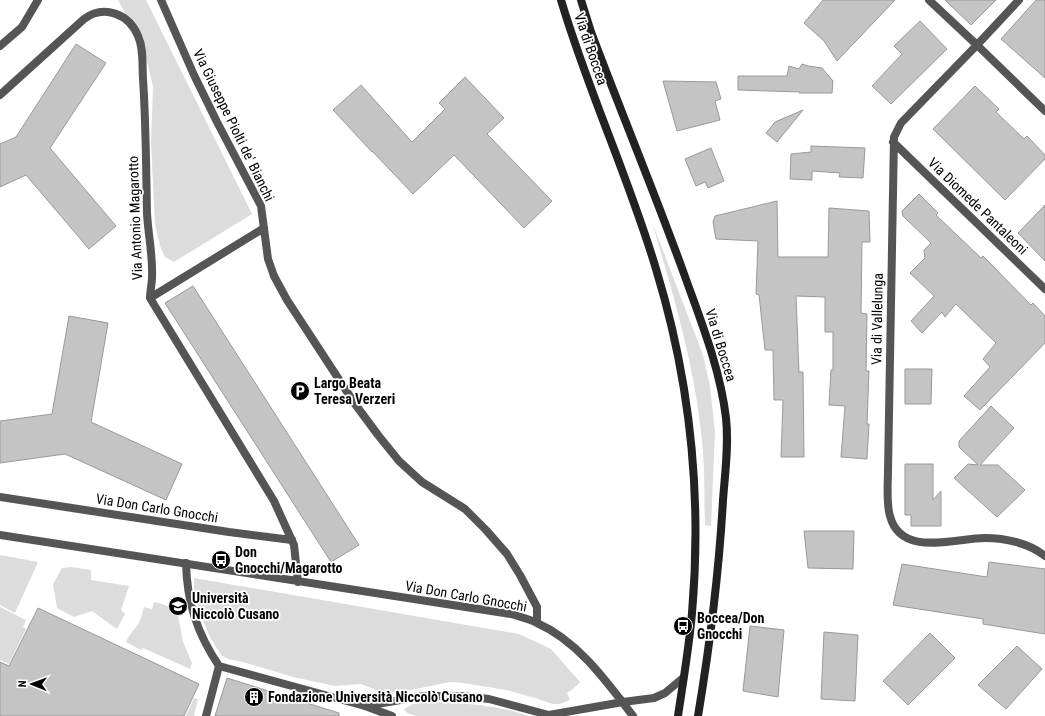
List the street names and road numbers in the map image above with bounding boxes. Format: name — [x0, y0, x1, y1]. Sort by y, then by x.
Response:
street label: Via di Boccea — [571, 11, 611, 87]
street label: Via Giuseppe Piolti de' Bianchi — [190, 46, 278, 204]
street label: Via Diomede Pantaleoni — [925, 154, 1031, 258]
street label: Via Antonio Magarotto — [125, 156, 145, 280]
street label: Via di Vallelunga — [868, 273, 886, 365]
street label: Via di Boccea — [702, 307, 740, 383]
street label: Via Don Carlo Gnocchi — [95, 490, 219, 526]
street label: Via Don Carlo Gnocchi — [404, 577, 528, 615]

